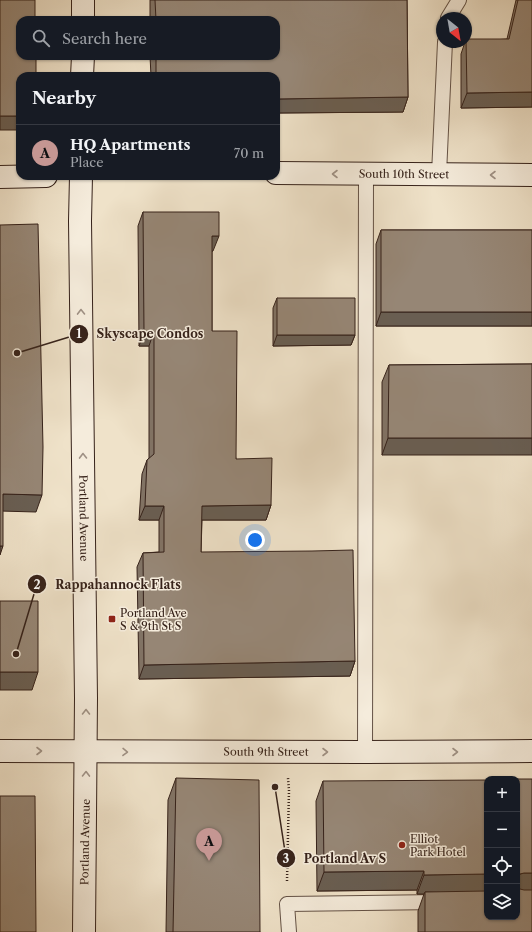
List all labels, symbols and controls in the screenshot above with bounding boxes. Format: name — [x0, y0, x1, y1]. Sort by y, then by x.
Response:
north arrow — [436, 12, 472, 48]
search box — [16, 16, 280, 60]
icon: search — [30, 27, 52, 49]
text: Search here — [62, 29, 147, 48]
text: Nearby — [32, 88, 96, 108]
text: HQ Apartments — [70, 135, 190, 154]
text: A — [40, 145, 50, 161]
text: 70 m — [234, 145, 264, 161]
text: Place — [70, 154, 103, 170]
street label: South 10th Street — [359, 167, 449, 181]
one-way arrow — [332, 169, 338, 178]
one-way arrow — [490, 171, 496, 179]
one-way arrow — [77, 309, 85, 315]
callout: Skyscape Condos — [69, 322, 212, 346]
text: 1 — [76, 326, 82, 341]
text: Skyscape Condos — [97, 326, 204, 341]
one-way arrow — [79, 453, 87, 459]
street label: Portland Avenue — [76, 475, 91, 561]
your location — [245, 530, 265, 550]
callout: Rappahannock Flats — [27, 572, 189, 596]
text: 2 — [33, 577, 41, 592]
text: Rappahannock Flats — [55, 577, 181, 592]
place label: Portland Ave S & 9th St S — [120, 606, 187, 633]
marker: Portland Ave S & 9th St S — [107, 614, 117, 624]
one-way arrow — [82, 709, 90, 715]
street label: South 9th Street — [223, 745, 309, 759]
one-way arrow — [36, 747, 42, 755]
one-way arrow — [122, 748, 128, 756]
one-way arrow — [322, 748, 328, 756]
one-way arrow — [452, 748, 458, 756]
one-way arrow — [82, 771, 90, 777]
map controls — [484, 776, 520, 920]
button: + — [484, 776, 520, 812]
street label: Portland Avenue — [77, 799, 93, 885]
button: − — [484, 812, 520, 848]
pin: A — [196, 828, 222, 861]
place label: Elliot Park Hotel — [410, 832, 467, 859]
marker: Elliot Park Hotel — [397, 840, 407, 850]
callout: Portland Av S — [276, 846, 395, 870]
button: locate — [484, 848, 520, 884]
text: 3 — [283, 851, 290, 866]
text: Portland Av S — [304, 851, 386, 866]
button: layers — [484, 884, 520, 920]

